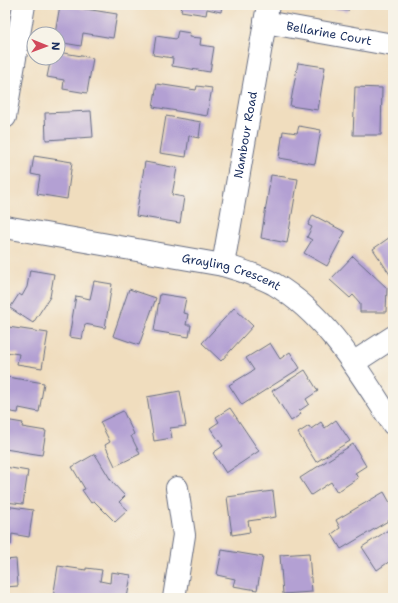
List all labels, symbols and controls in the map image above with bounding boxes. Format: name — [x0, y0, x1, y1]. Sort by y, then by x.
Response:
street label: Bellarine Court — [285, 18, 373, 49]
north arrow — [26, 26, 66, 66]
text: N — [48, 42, 63, 51]
street label: Nambour Road — [230, 90, 261, 180]
street label: Grayling Crescent — [180, 250, 284, 294]

